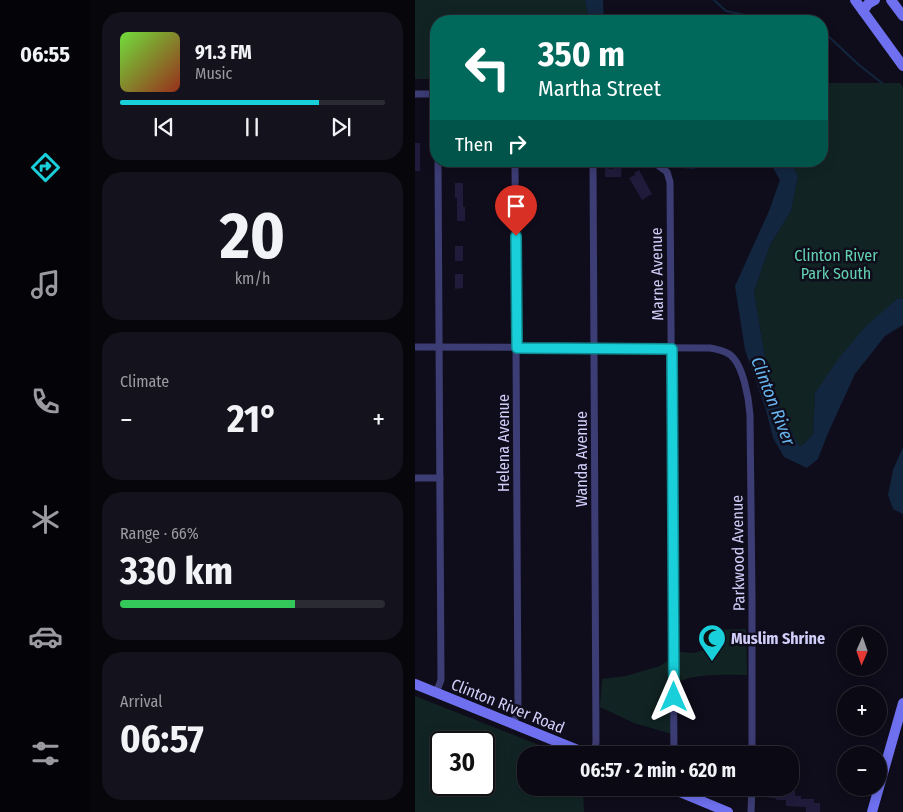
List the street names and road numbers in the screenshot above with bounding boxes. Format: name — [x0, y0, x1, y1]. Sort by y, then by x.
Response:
street label: Marne Avenue — [647, 227, 667, 321]
street label: Helena Avenue — [494, 394, 513, 492]
street label: Wanda Avenue — [572, 411, 591, 507]
street label: Parkwood Avenue — [727, 495, 749, 611]
street label: Clinton River Road — [449, 675, 567, 737]

